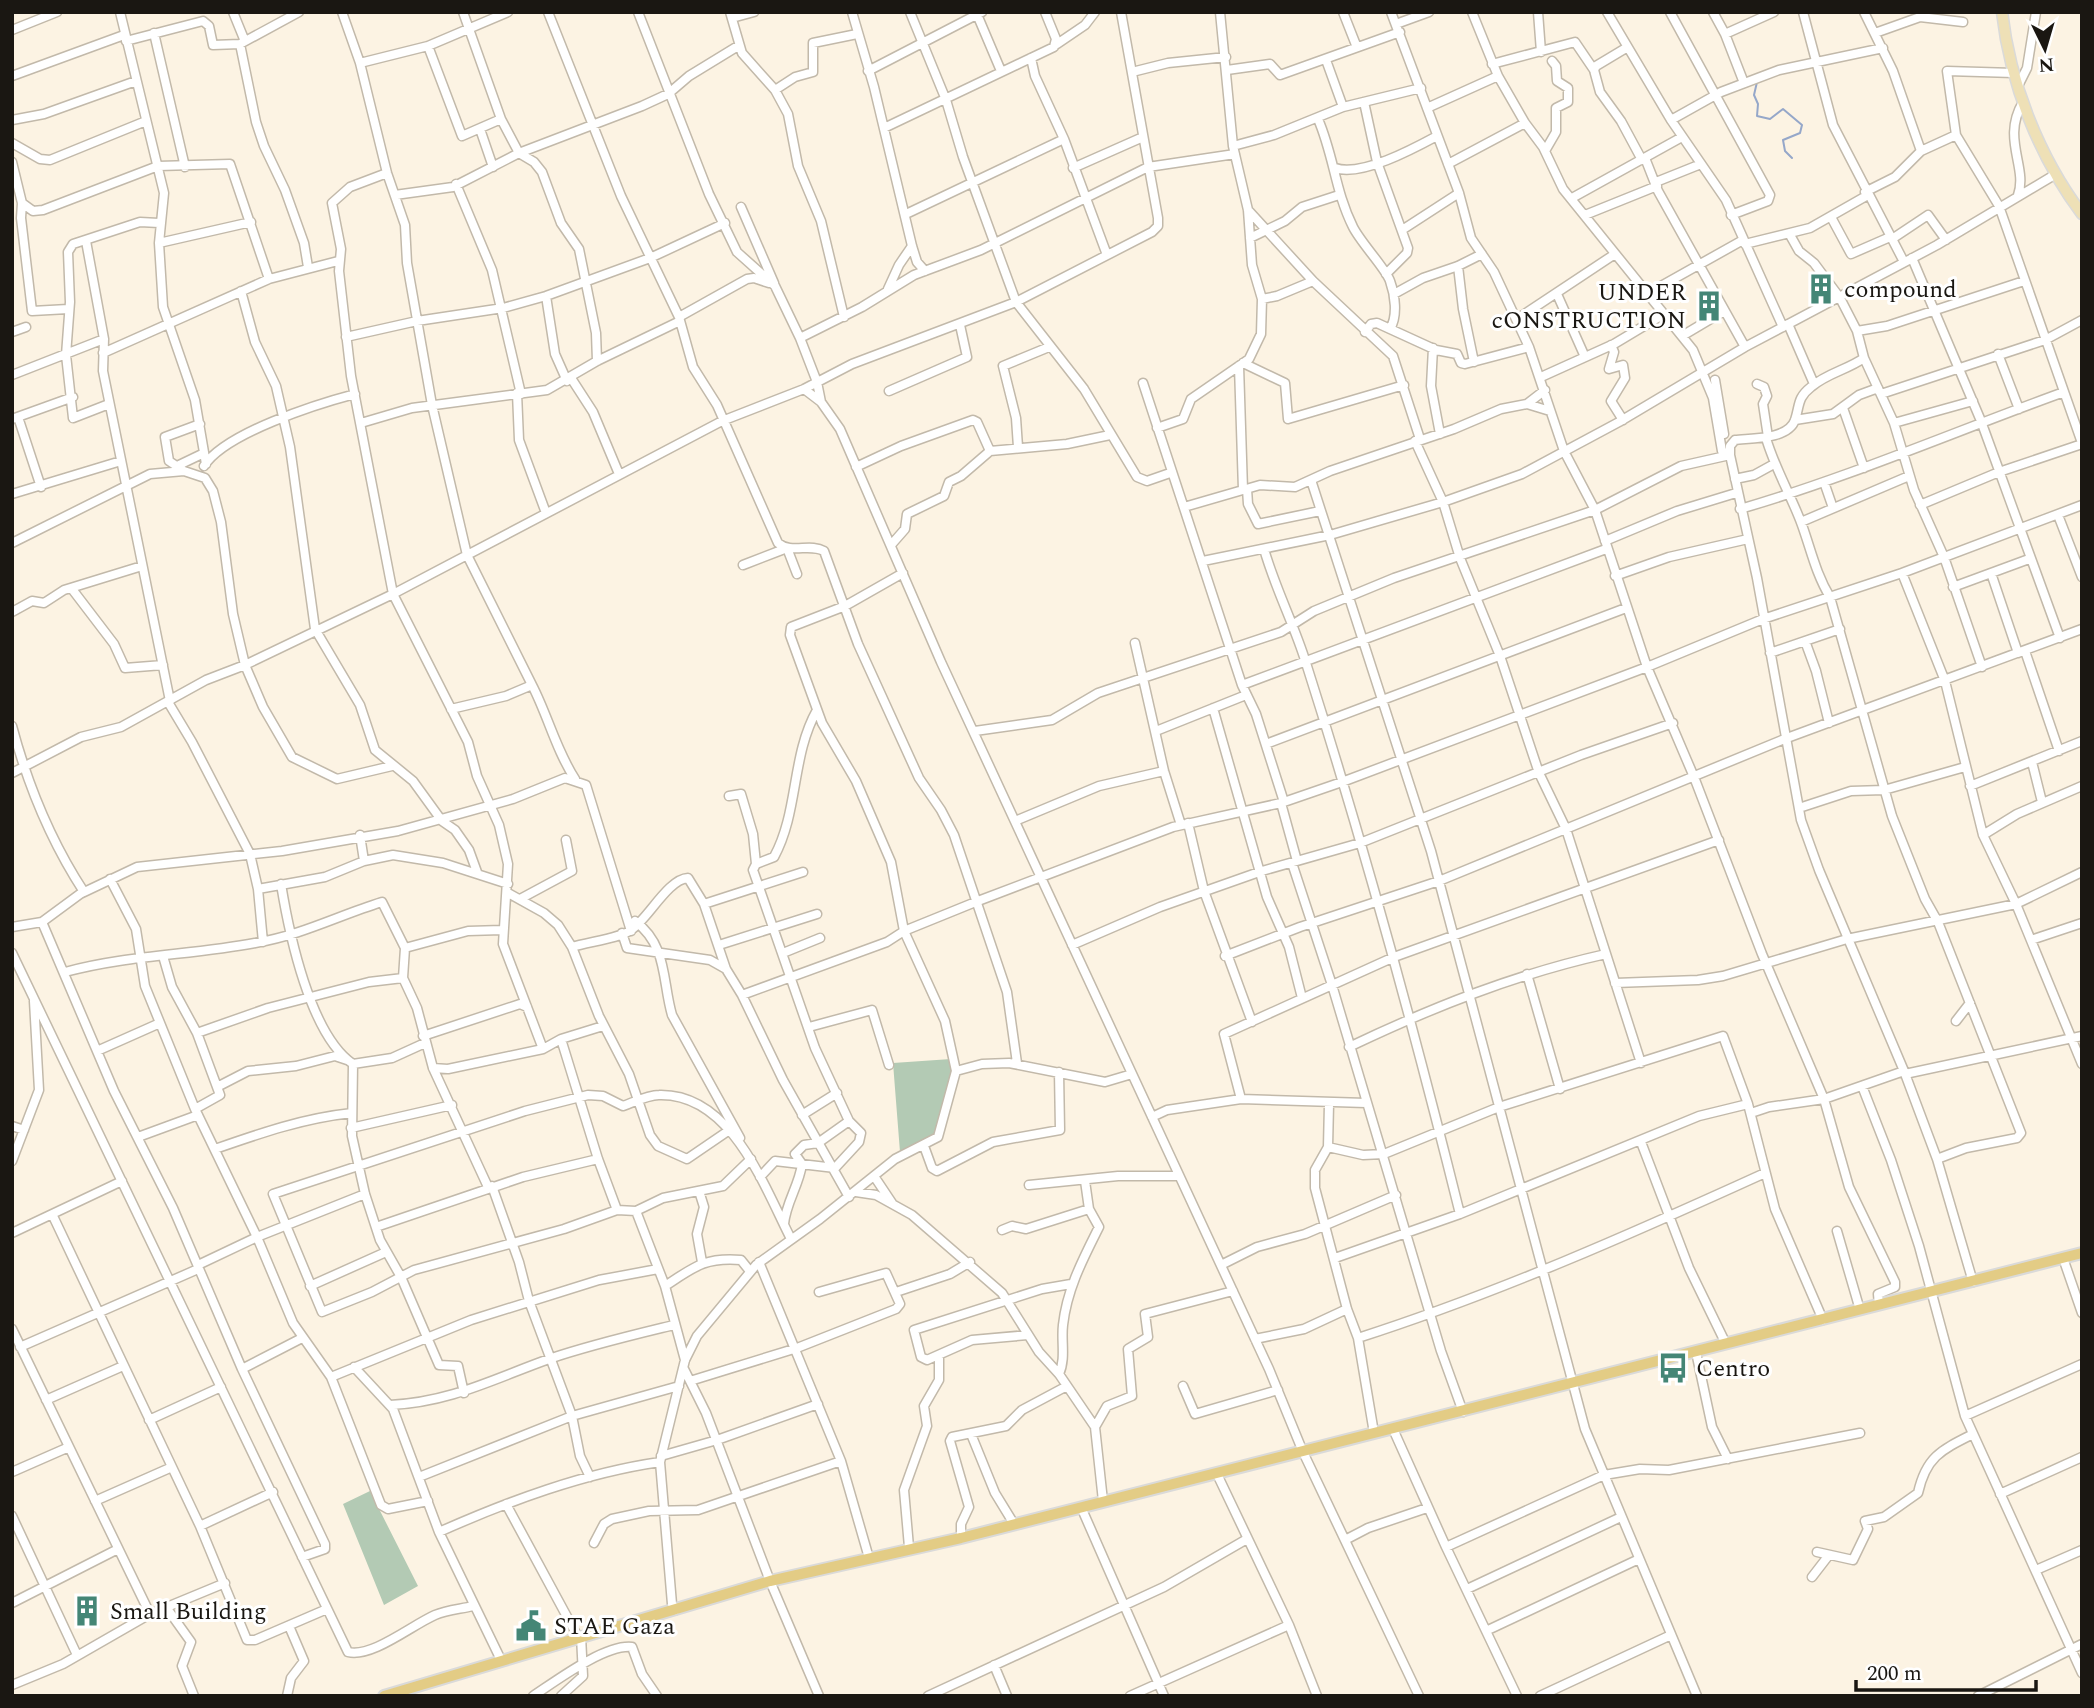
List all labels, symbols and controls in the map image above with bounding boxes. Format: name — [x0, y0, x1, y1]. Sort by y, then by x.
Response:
north arrow — [2010, 14, 2080, 84]
text: N — [2037, 49, 2055, 80]
building icon: compound — [1804, 272, 1838, 306]
place label: compound — [1844, 272, 1957, 308]
place label: UNDER cONSTRUCTION — [1491, 275, 1686, 339]
building icon: UNDER cONSTRUCTION — [1692, 289, 1726, 323]
bus stop icon: Centro — [1656, 1351, 1690, 1385]
place label: Centro — [1696, 1351, 1770, 1387]
building icon: Small Building — [70, 1594, 104, 1628]
place label: Small Building — [110, 1594, 267, 1630]
public building icon: STAE Gaza — [514, 1609, 548, 1643]
place label: STAE Gaza — [554, 1609, 675, 1645]
scale bar — [1856, 1648, 2036, 1692]
text: 200 m — [1867, 1658, 1922, 1690]

